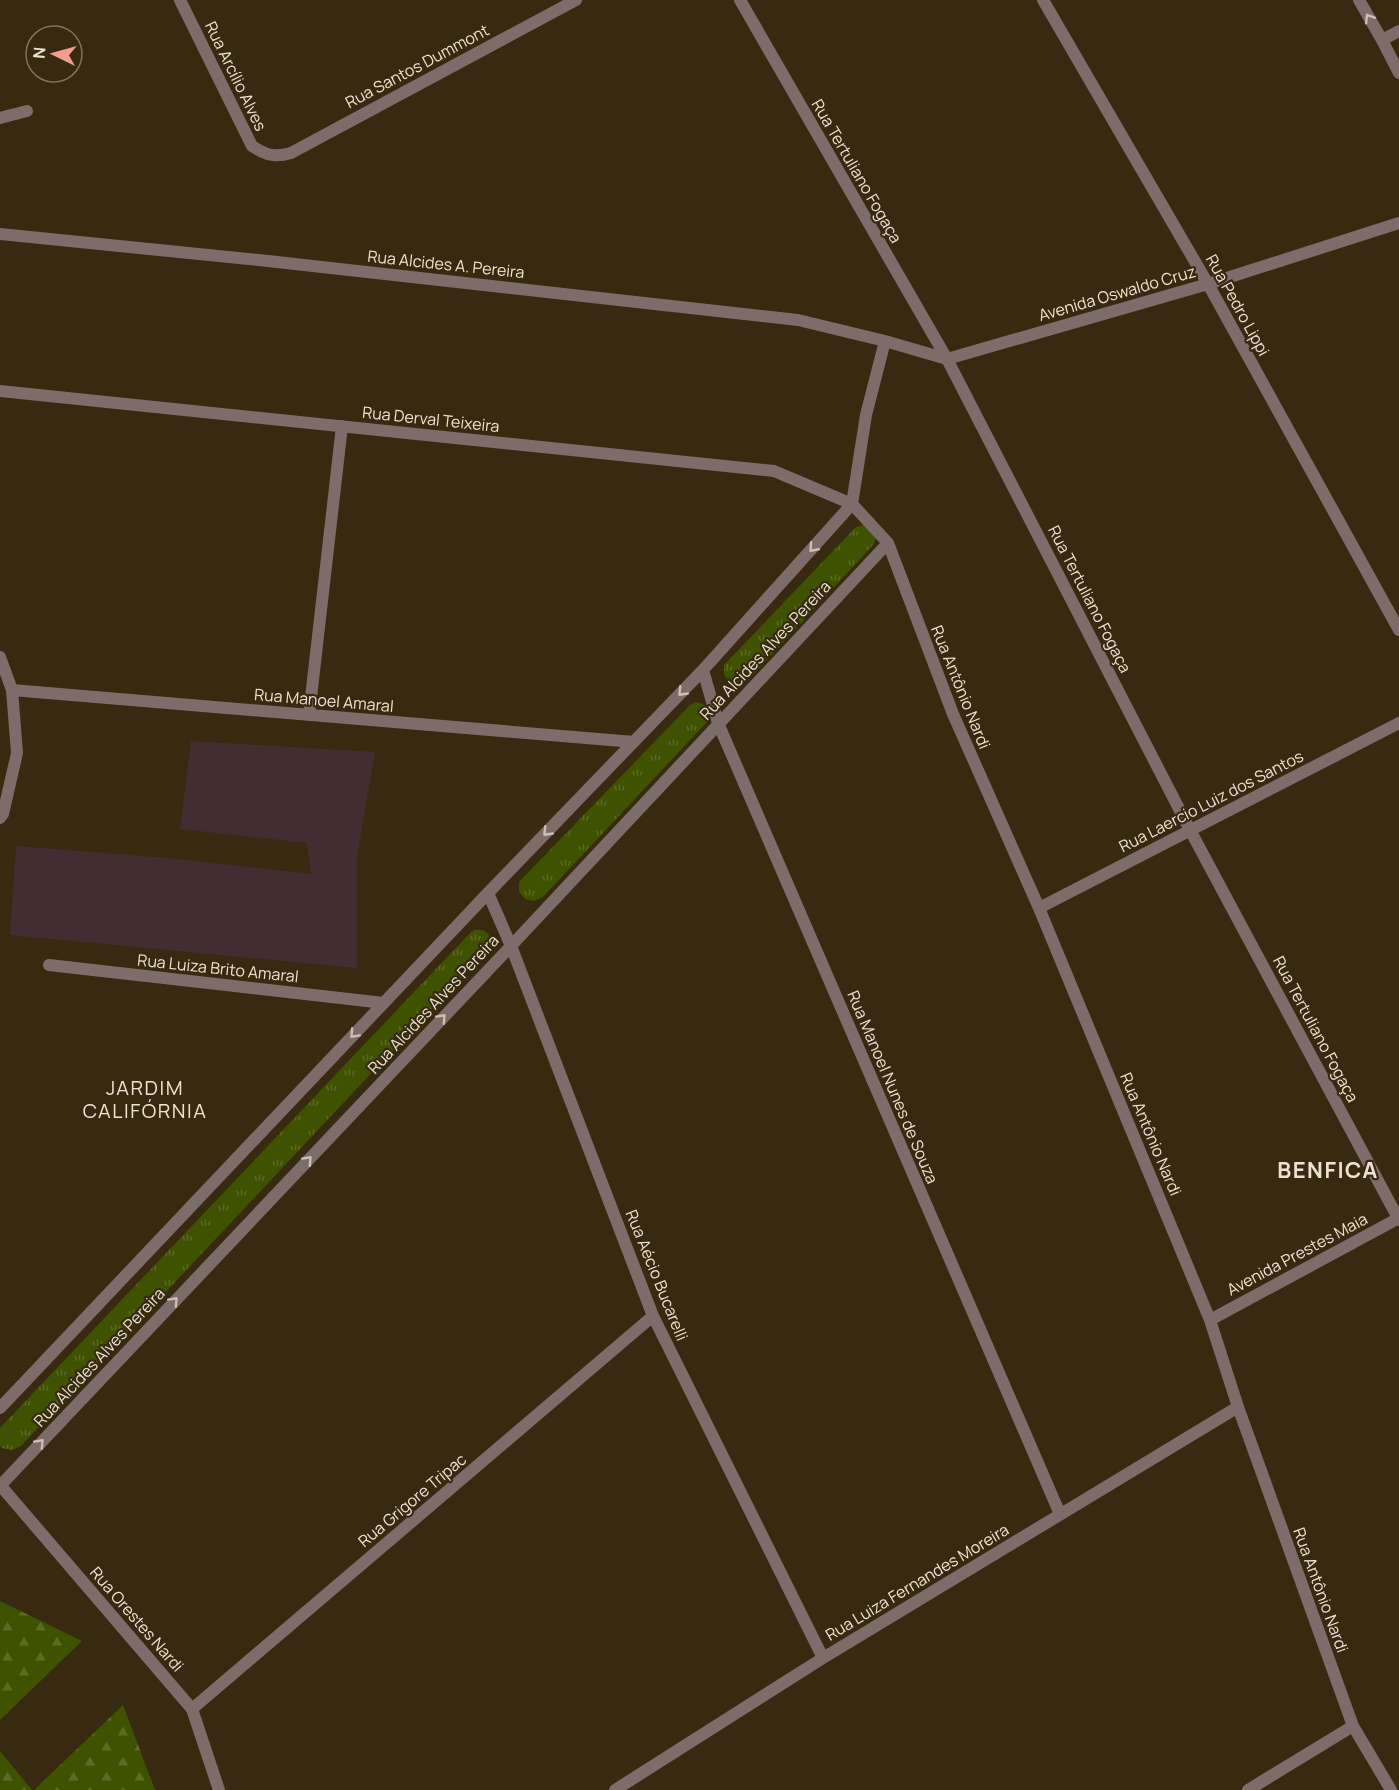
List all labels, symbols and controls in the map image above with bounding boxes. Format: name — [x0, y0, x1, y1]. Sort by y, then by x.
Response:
one-way arrow — [1365, 14, 1377, 24]
street label: Rua Arcílio Alves — [200, 18, 272, 134]
street label: Rua Santos Dummont — [341, 19, 493, 113]
north arrow — [24, 24, 84, 84]
text: N — [28, 46, 51, 59]
street label: Rua Tertuliano Fogaça — [807, 95, 907, 247]
street label: Rua Alcides A. Pereira — [366, 245, 526, 283]
street label: Rua Pedro Lippi — [1201, 250, 1275, 360]
street label: Avenida Oswaldo Cruz — [1036, 260, 1198, 326]
street label: Rua Derval Teixeira — [361, 401, 501, 437]
street label: Rua Tertuliano Fogaça — [1043, 521, 1137, 677]
one-way arrow — [809, 541, 820, 552]
street label: Rua Alcides Alves Pereira — [695, 576, 835, 724]
street label: Rua Antônio Nardi — [926, 622, 996, 752]
street label: Rua Manoel Amaral — [253, 683, 395, 717]
one-way arrow — [678, 685, 689, 695]
street label: Rua Laercio Luiz dos Santos — [1115, 745, 1307, 857]
one-way arrow — [543, 825, 554, 836]
street label: Rua Alcides Alves Pereira — [363, 930, 503, 1078]
street label: Rua Luiza Brito Amaral — [136, 949, 300, 987]
street label: Rua Tertuliano Fogaça — [1268, 952, 1364, 1106]
street label: Rua Manoel Nunes de Souza — [842, 987, 944, 1187]
one-way arrow — [435, 1014, 446, 1025]
one-way arrow — [350, 1027, 361, 1038]
street label: Rua Antônio Nardi — [1115, 1069, 1187, 1199]
district label: JARDIM CALIFÓRNIA — [83, 1074, 207, 1124]
district label: BENFICA — [1277, 1155, 1379, 1185]
one-way arrow — [301, 1156, 312, 1166]
street label: Rua Aécio Bucarelli — [621, 1206, 693, 1344]
street label: Avenida Prestes Maia — [1223, 1208, 1371, 1300]
street label: Rua Alcides Alves Pereira — [29, 1283, 169, 1431]
one-way arrow — [167, 1298, 178, 1309]
one-way arrow — [33, 1439, 44, 1450]
street label: Rua Grigore Tripac — [353, 1448, 471, 1552]
street label: Rua Luiza Fernandes Moreira — [821, 1518, 1013, 1646]
street label: Rua Antônio Nardi — [1288, 1524, 1354, 1656]
street label: Rua Orestes Nardi — [85, 1562, 189, 1676]

